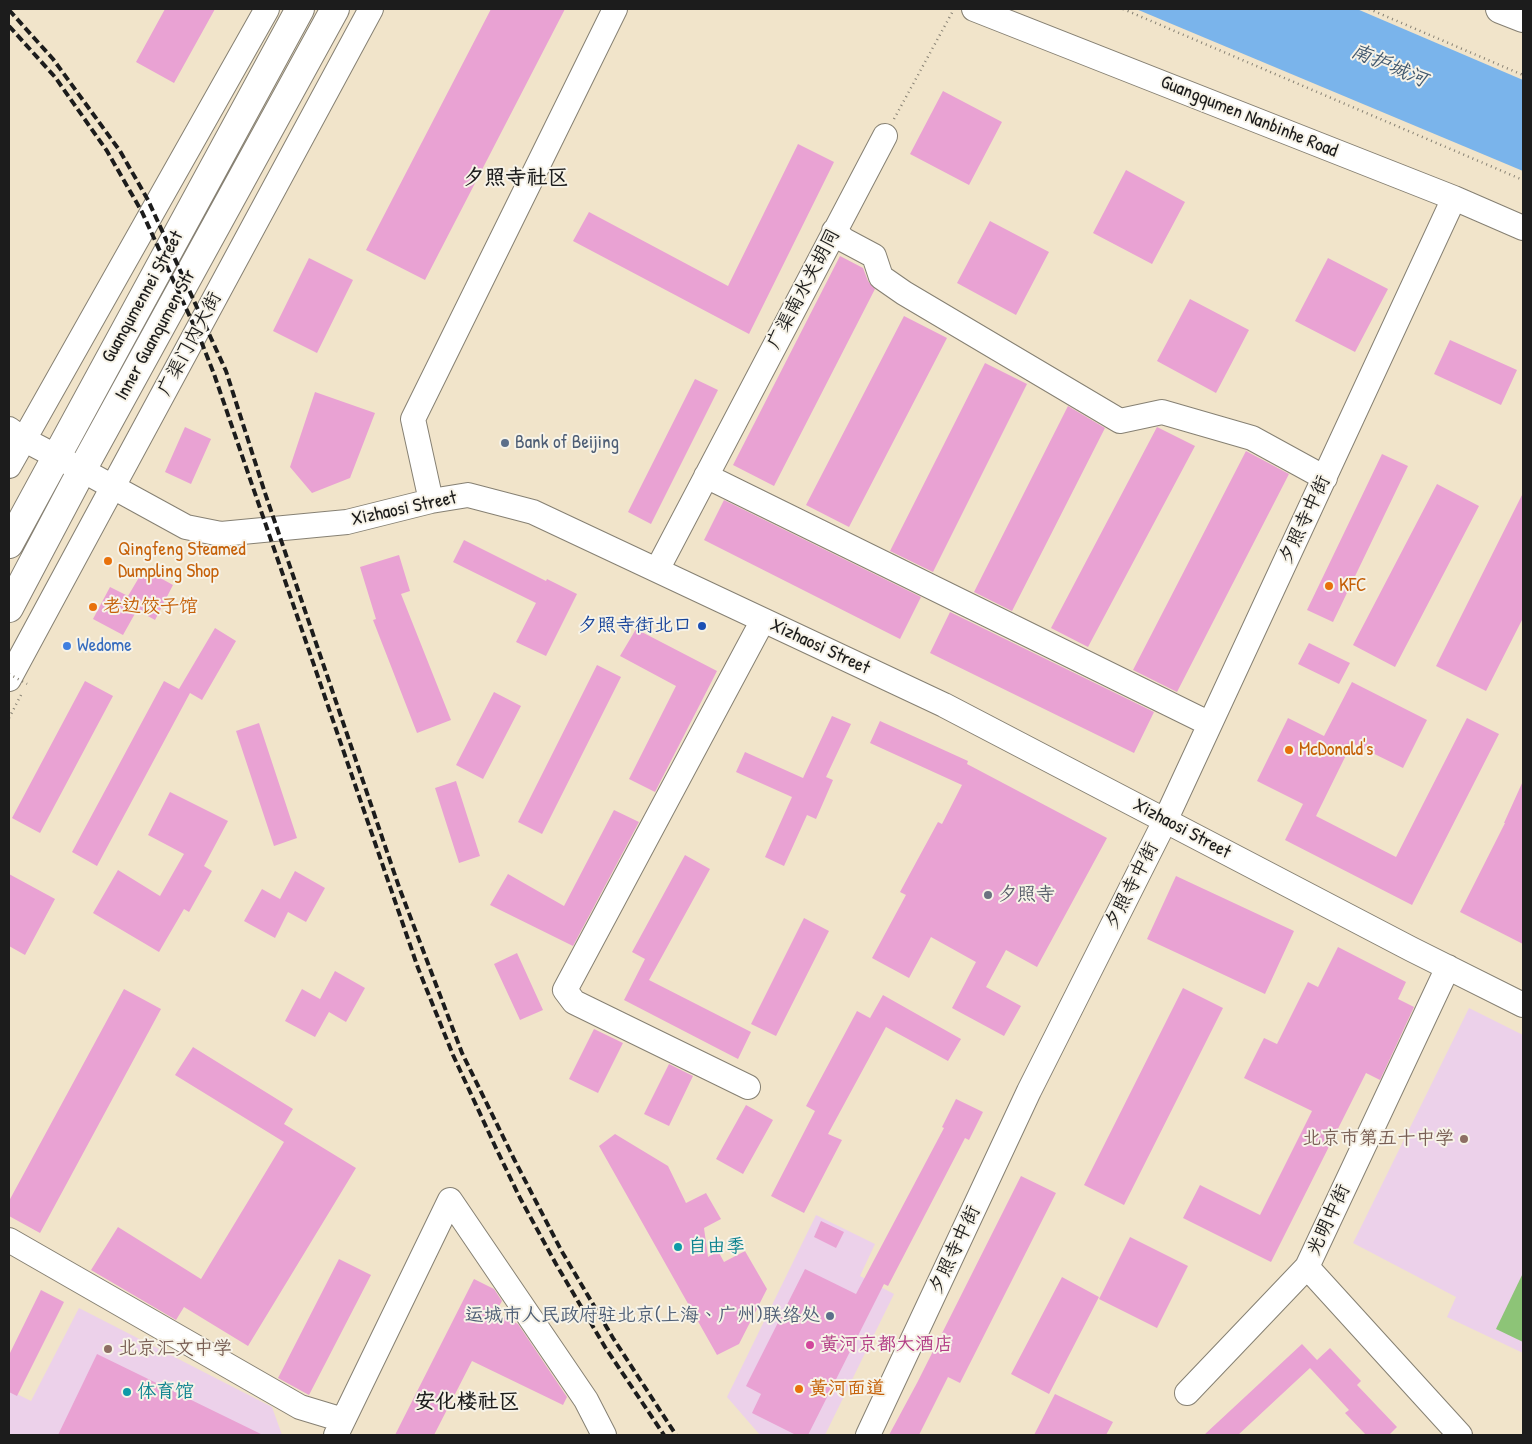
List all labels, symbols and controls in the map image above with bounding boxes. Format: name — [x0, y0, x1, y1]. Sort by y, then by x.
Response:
water label: 南护城河 — [1347, 39, 1431, 93]
street label: Guangqumen Nanbinhe Road — [1157, 71, 1341, 163]
district label: 夕照寺社区 — [464, 165, 568, 191]
street label: 广渠南水关胡同 — [763, 225, 845, 353]
street label: Guanqumennei Street — [97, 227, 189, 367]
street label: Inner Guanqumen Str — [111, 266, 201, 404]
street label: 广渠门内大街 — [153, 288, 227, 400]
place label: Bank of Beijing — [515, 432, 619, 454]
marker: Bank of Beijing — [499, 437, 511, 449]
street label: 夕照寺中街 — [1275, 472, 1335, 568]
street label: Xizhaosi Street — [349, 487, 459, 531]
place label: Qingfeng Steamed Dumpling Shop — [118, 539, 246, 583]
marker: Qingfeng Steamed Dumpling Shop — [102, 555, 114, 567]
place label: KFC — [1339, 575, 1366, 597]
marker: KFC — [1323, 580, 1335, 592]
place label: 老边饺子馆 — [103, 596, 198, 618]
marker: 老边饺子馆 — [87, 601, 99, 613]
street label: Xizhaosi Street — [767, 614, 873, 680]
place label: 夕照寺街北口 — [578, 615, 692, 637]
marker: 夕照寺街北口 — [696, 620, 708, 632]
place label: Wedome — [77, 635, 132, 657]
marker: Wedome — [61, 640, 73, 652]
place label: McDonald's — [1299, 739, 1373, 761]
marker: McDonald's — [1283, 744, 1295, 756]
street label: Xizhaosi Street — [1129, 794, 1235, 864]
street label: 夕照寺中街 — [1100, 839, 1164, 933]
place label: 夕照寺 — [998, 884, 1055, 906]
marker: 夕照寺 — [982, 889, 994, 901]
place label: 北京市第五十中学 — [1302, 1128, 1454, 1150]
marker: 北京市第五十中学 — [1458, 1133, 1470, 1145]
street label: 光明中街 — [1303, 1181, 1355, 1259]
street label: 夕照寺中街 — [925, 1202, 985, 1298]
place label: 自由季 — [688, 1236, 745, 1258]
marker: 自由季 — [672, 1241, 684, 1253]
place label: 运城市人民政府驻北京(上海、广州)联络处 — [465, 1305, 820, 1327]
marker: 运城市人民政府驻北京(上海、广州)联络处 — [824, 1310, 836, 1322]
place label: 黄河京都大酒店 — [820, 1334, 953, 1356]
place label: 北京汇文中学 — [118, 1338, 232, 1360]
marker: 黄河京都大酒店 — [804, 1339, 816, 1351]
marker: 北京汇文中学 — [102, 1343, 114, 1355]
place label: 黄河面道 — [809, 1378, 885, 1400]
place label: 体育馆 — [137, 1381, 194, 1403]
marker: 黄河面道 — [793, 1383, 805, 1395]
marker: 体育馆 — [121, 1386, 133, 1398]
district label: 安化楼社区 — [415, 1389, 519, 1415]

